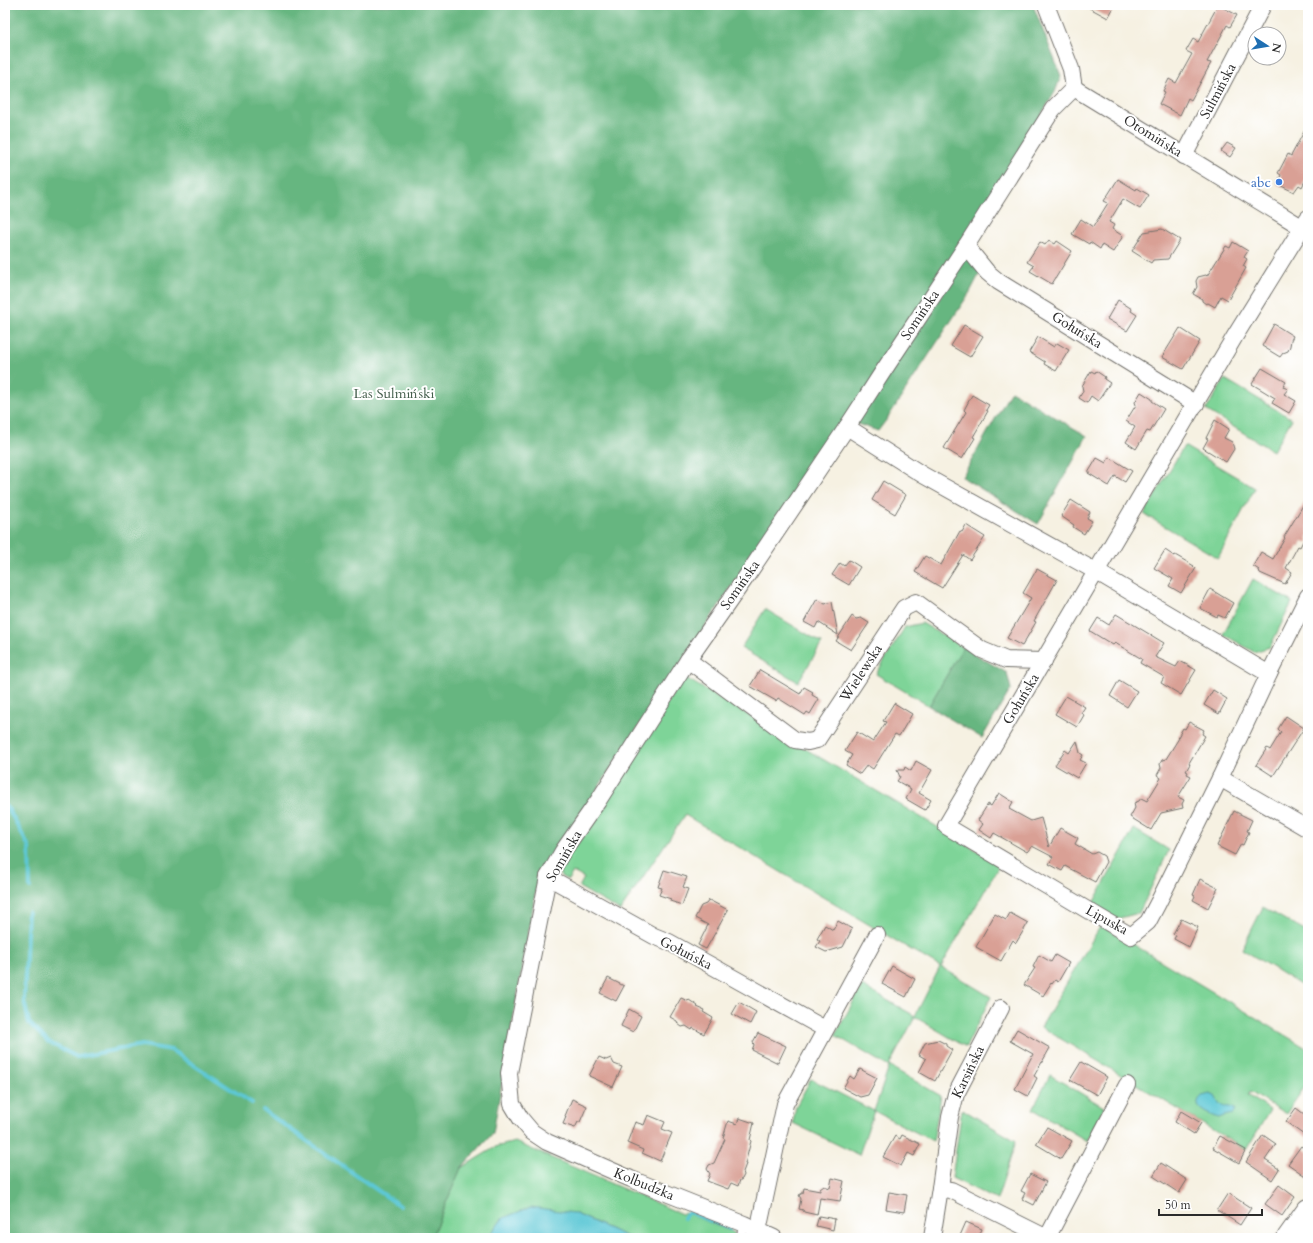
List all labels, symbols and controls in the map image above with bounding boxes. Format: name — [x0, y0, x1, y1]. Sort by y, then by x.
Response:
north arrow — [1247, 26, 1287, 66]
text: N — [1268, 42, 1285, 55]
street label: Sulmińska — [1195, 60, 1241, 122]
street label: Otomińska — [1120, 110, 1186, 162]
place label: abc — [1251, 173, 1271, 192]
marker: abc — [1274, 177, 1284, 187]
street label: Somińska — [896, 286, 944, 344]
street label: Gołuńska — [1048, 307, 1106, 353]
park label: Las Sulmiński — [353, 384, 435, 403]
street label: Somińska — [716, 556, 764, 614]
street label: Wielewska — [835, 641, 887, 706]
street label: Gołuńska — [998, 670, 1044, 728]
street label: Somińska — [542, 827, 586, 885]
street label: Lipuska — [1082, 901, 1132, 939]
street label: Gołuńska — [657, 932, 715, 974]
street label: Karsińska — [947, 1042, 989, 1102]
street label: Kolbudzka — [611, 1163, 677, 1205]
scale bar — [1159, 1191, 1262, 1217]
text: 50 m — [1165, 1197, 1192, 1213]

